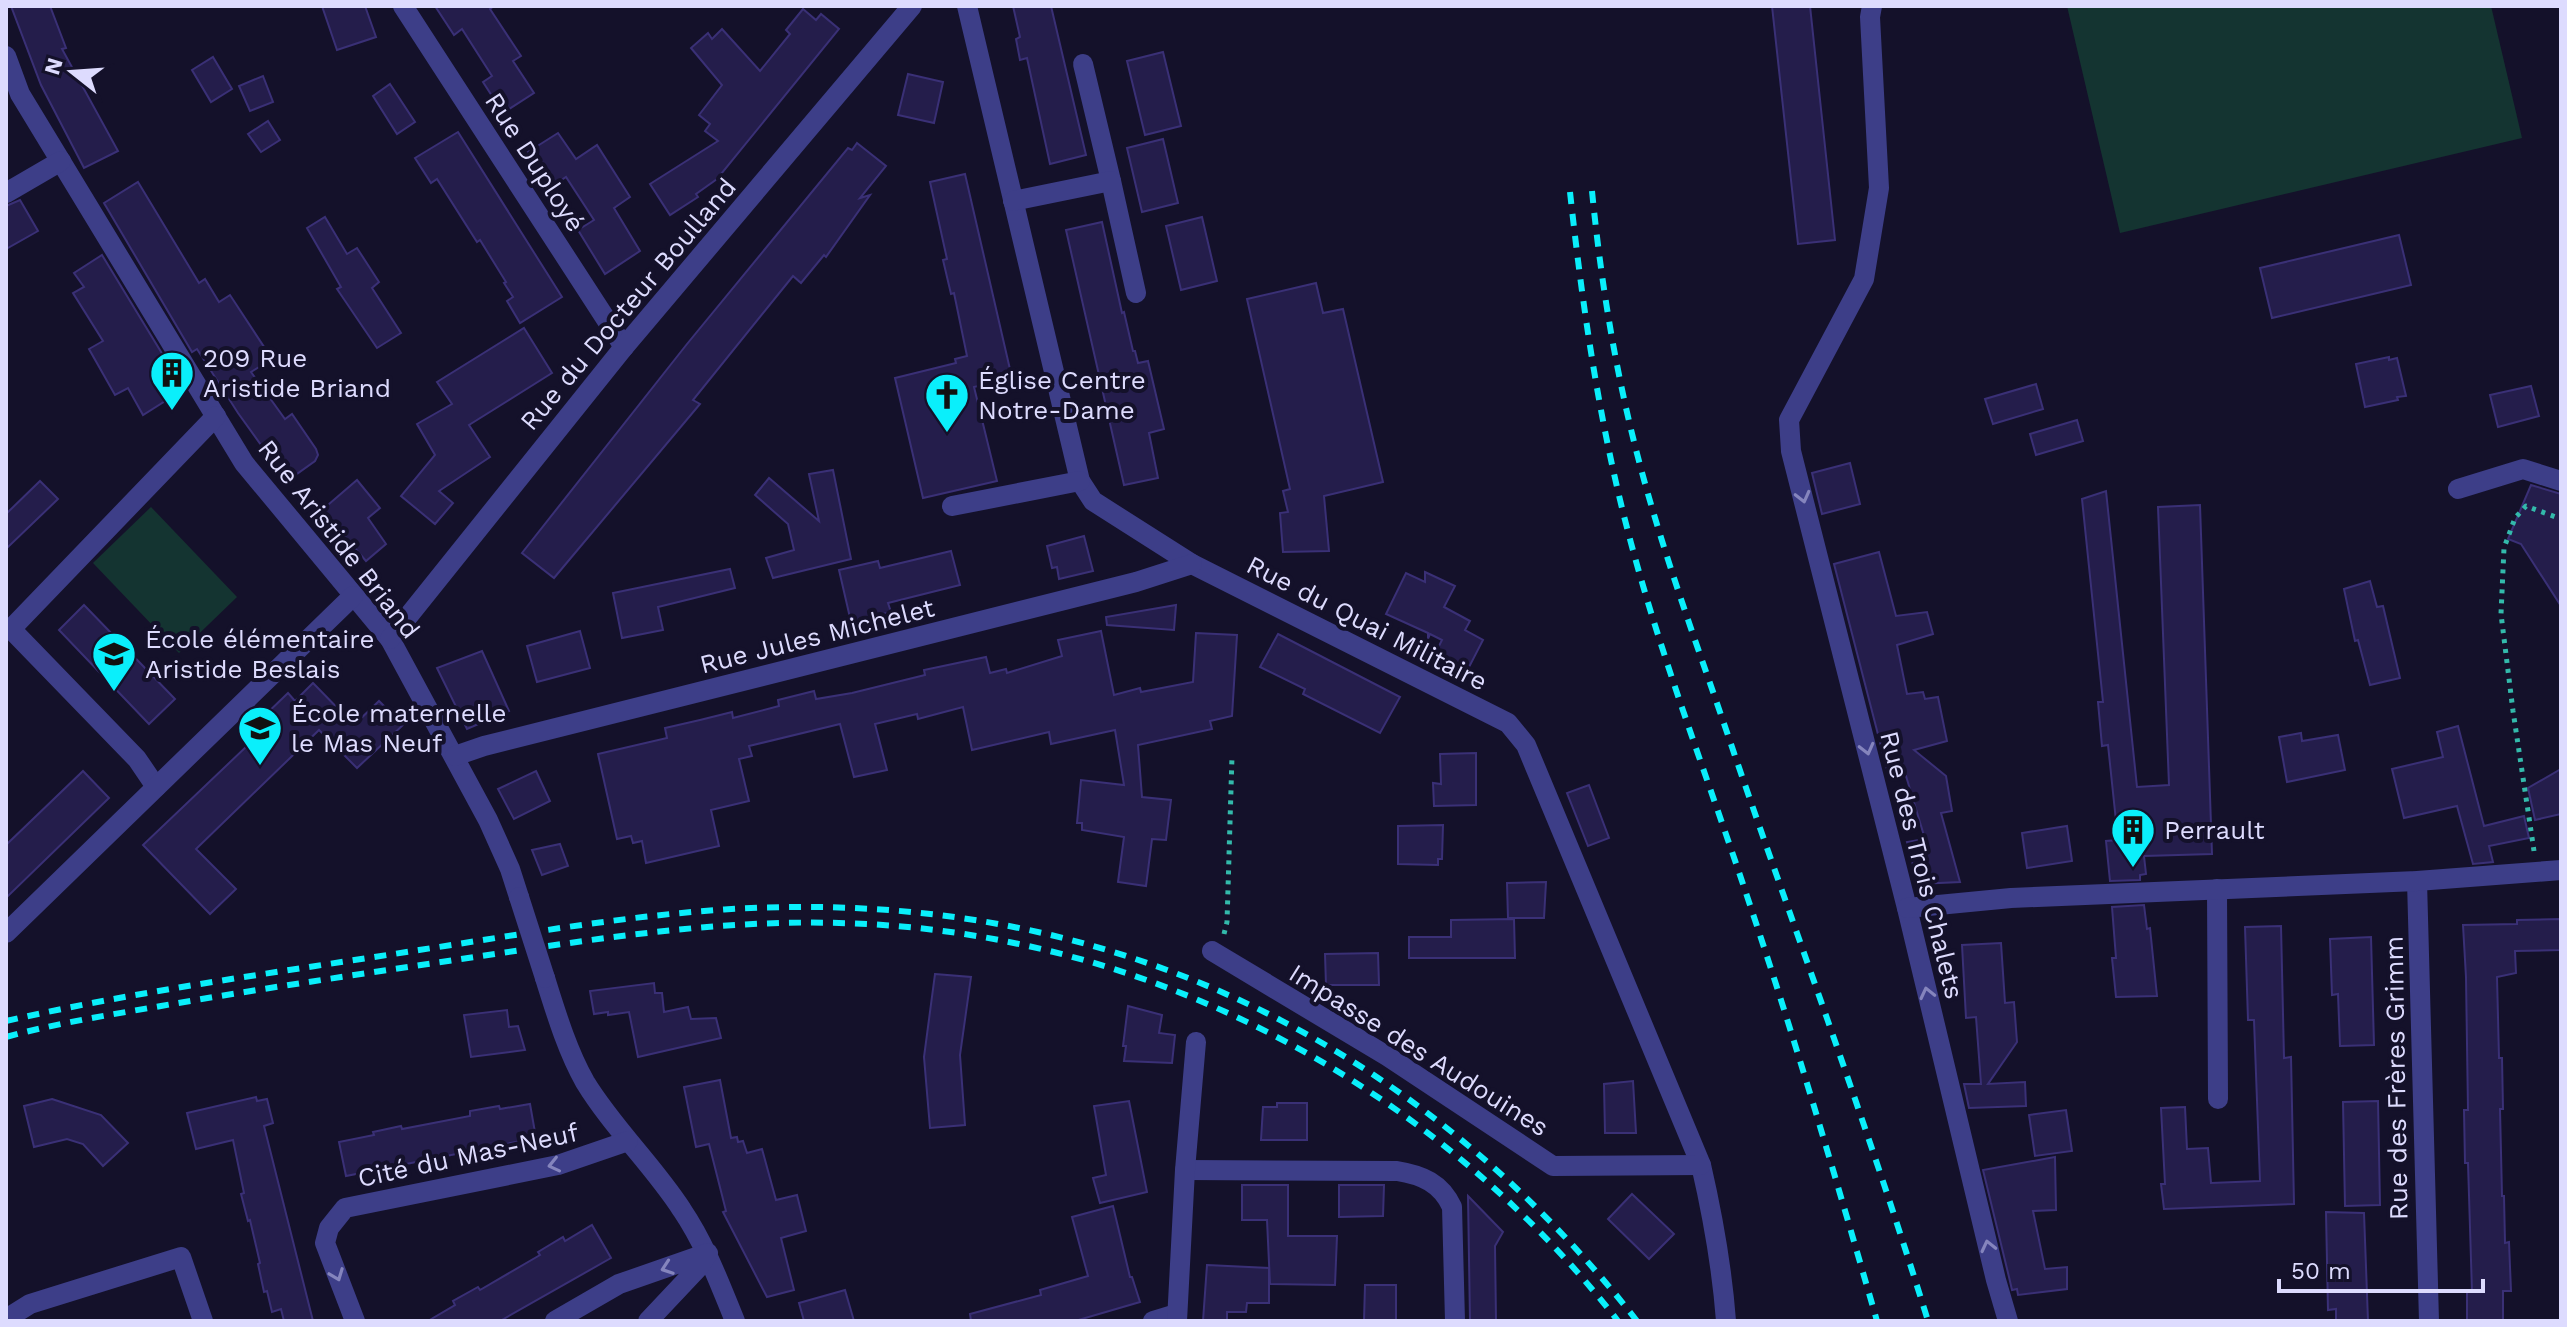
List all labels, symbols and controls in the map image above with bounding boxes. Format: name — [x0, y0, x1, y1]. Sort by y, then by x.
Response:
north arrow — [32, 32, 112, 112]
text: N — [39, 55, 68, 78]
street label: Rue Duployé — [479, 87, 591, 237]
street label: Rue du Docteur Boulland — [514, 172, 742, 436]
place label: 209 Rue Aristide Briand — [203, 343, 391, 403]
building icon: 209 Rue Aristide Briand — [148, 349, 196, 412]
place label: Église Centre Notre-Dame — [978, 365, 1146, 425]
church icon: Église Centre Notre-Dame — [923, 371, 971, 434]
street label: Rue Aristide Briand — [252, 434, 426, 644]
one-way arrow — [1793, 489, 1810, 503]
street label: Rue du Quai Militaire — [1242, 549, 1492, 697]
street label: Rue Jules Michelet — [697, 592, 937, 680]
place label: École élémentaire Aristide Beslais — [145, 624, 374, 684]
school or university icon: École élémentaire Aristide Beslais — [90, 630, 138, 693]
place label: École maternelle le Mas Neuf — [291, 698, 507, 758]
school or university icon: École maternelle le Mas Neuf — [236, 704, 284, 767]
street label: Rue des Trois Chalets — [1874, 728, 1970, 1002]
one-way arrow — [1857, 741, 1874, 755]
building icon: Perrault — [2109, 806, 2157, 869]
place label: Perrault — [2164, 815, 2265, 845]
street label: Rue des Frères Grimm — [2379, 936, 2413, 1220]
street label: Impasse des Audouines — [1284, 958, 1554, 1142]
one-way arrow — [1920, 987, 1937, 1000]
street label: Cité du Mas-Neuf — [355, 1117, 581, 1193]
one-way arrow — [547, 1156, 561, 1173]
one-way arrow — [1980, 1239, 1997, 1253]
scale bar — [2279, 1243, 2483, 1293]
text: 50 m — [2291, 1257, 2351, 1285]
one-way arrow — [661, 1258, 675, 1274]
one-way arrow — [327, 1267, 344, 1281]

